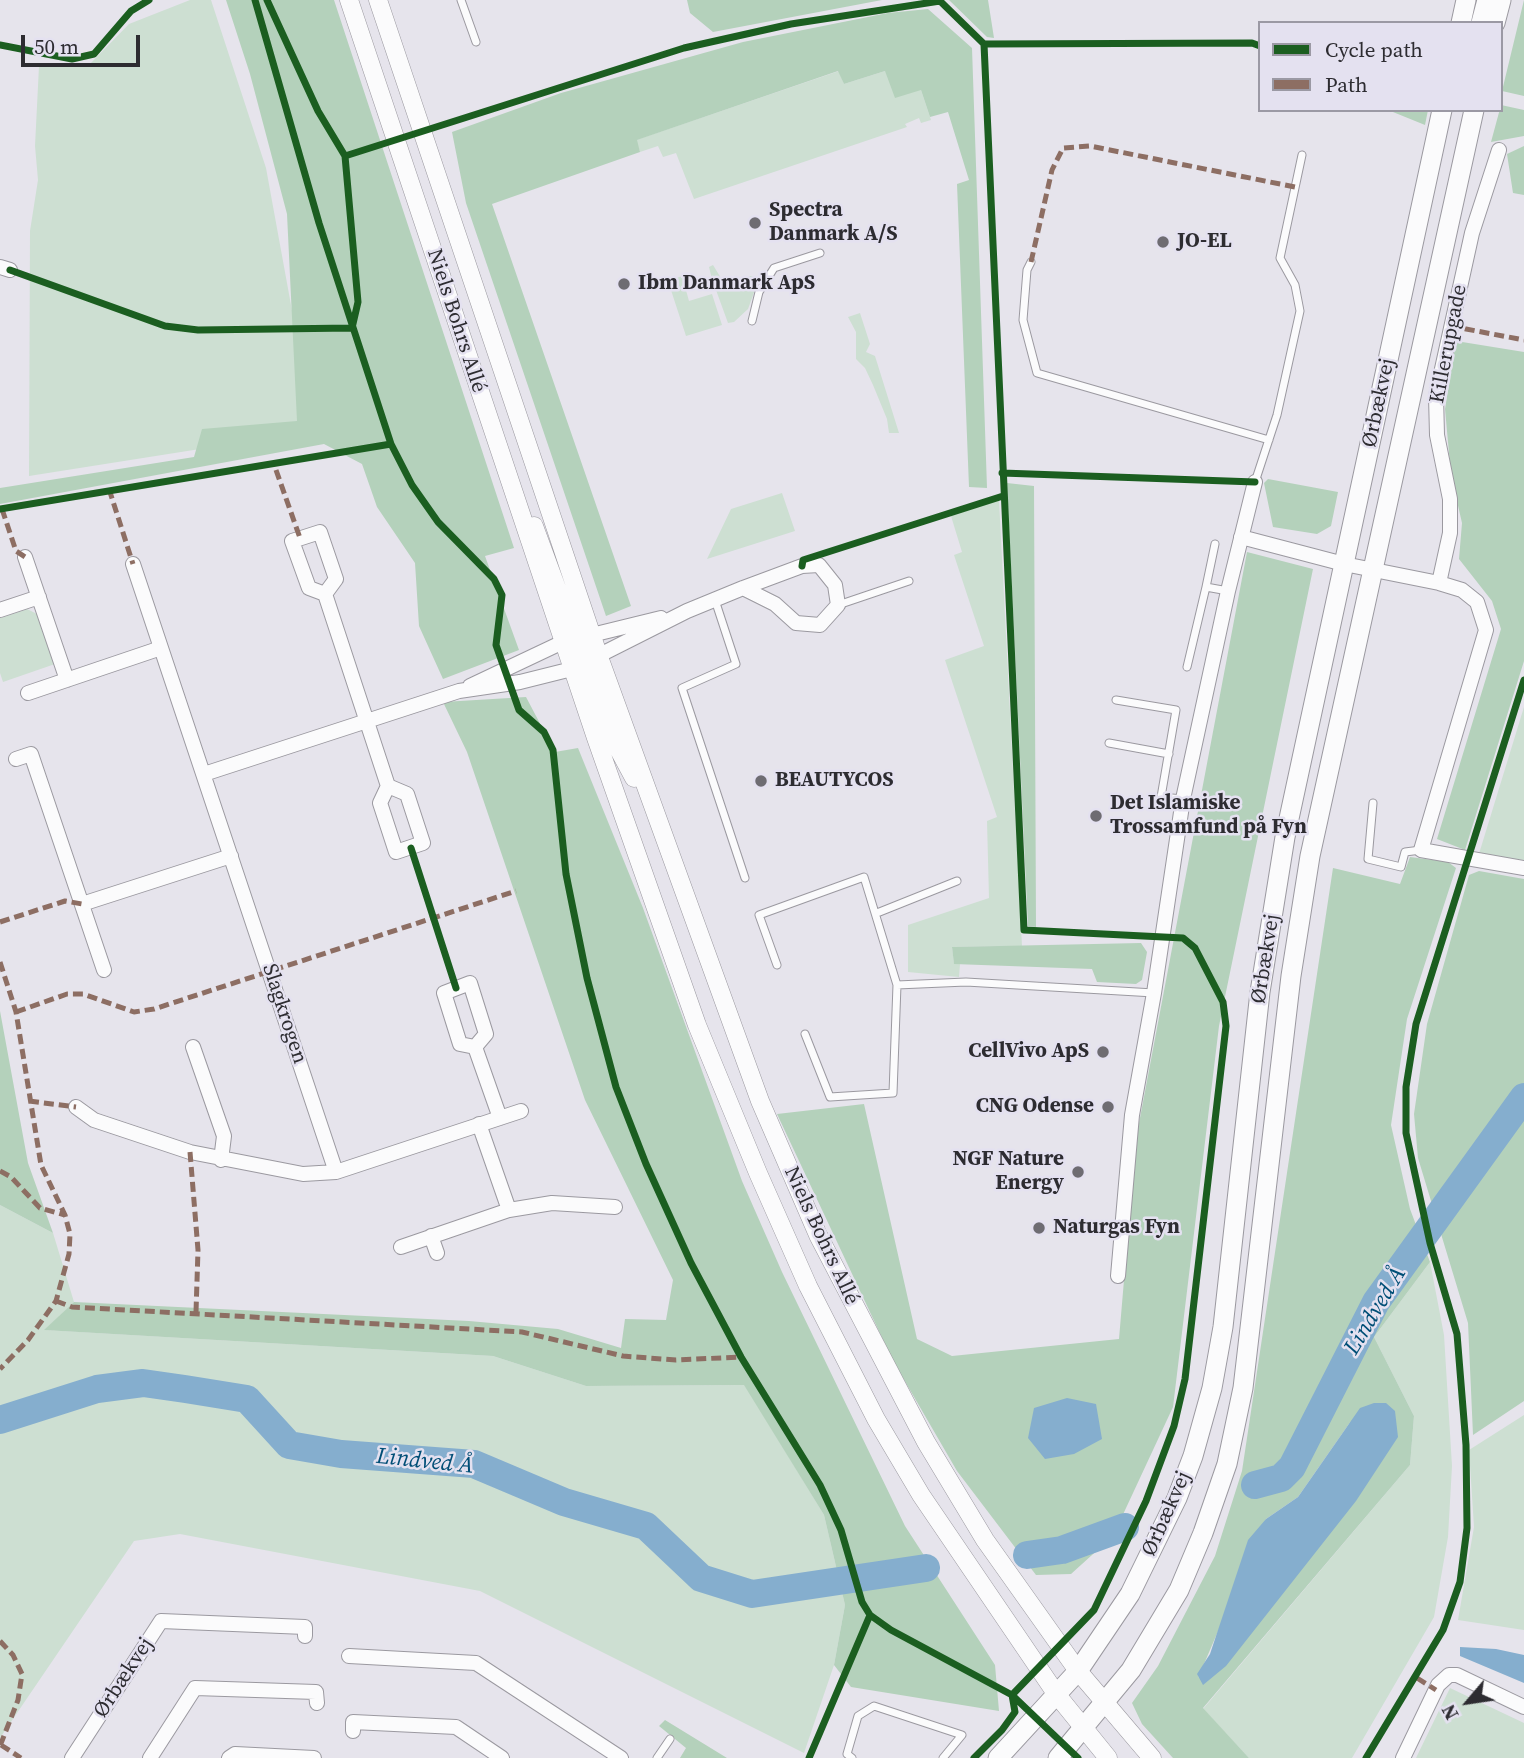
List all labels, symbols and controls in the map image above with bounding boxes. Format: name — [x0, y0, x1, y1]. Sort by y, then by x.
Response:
scale bar — [24, 21, 144, 65]
legend — [1258, 21, 1503, 112]
text: 50 m — [34, 32, 79, 61]
text: Cycle path — [1325, 35, 1423, 64]
text: Path — [1325, 70, 1368, 99]
place label: Spectra Danmark A/S — [769, 198, 898, 248]
marker: Spectra Danmark A/S — [747, 215, 763, 231]
place label: JO-EL — [1177, 229, 1232, 255]
marker: JO-EL — [1155, 234, 1171, 250]
street label: Niels Bohrs Allé — [421, 246, 491, 396]
place label: Ibm Danmark ApS — [638, 271, 815, 297]
marker: Ibm Danmark ApS — [616, 276, 632, 292]
street label: Killerupgade — [1425, 282, 1473, 406]
street label: Ørbækvej — [1357, 356, 1401, 450]
place label: BEAUTYCOS — [775, 768, 894, 794]
marker: BEAUTYCOS — [753, 773, 769, 789]
place label: Det Islamiske Trossamfund på Fyn — [1110, 791, 1307, 841]
marker: Det Islamiske Trossamfund på Fyn — [1088, 808, 1104, 824]
street label: Ørbækvej — [1247, 913, 1285, 1005]
street label: Slagkrogen — [256, 961, 312, 1067]
place label: CellVivo ApS — [968, 1039, 1089, 1065]
marker: CellVivo ApS — [1095, 1044, 1111, 1060]
place label: CNG Odense — [976, 1094, 1094, 1120]
marker: CNG Odense — [1100, 1099, 1116, 1115]
place label: NGF Nature Energy — [952, 1147, 1064, 1197]
street label: Niels Bohrs Allé — [778, 1163, 864, 1309]
marker: NGF Nature Energy — [1070, 1164, 1086, 1180]
place label: Naturgas Fyn — [1053, 1215, 1180, 1241]
marker: Naturgas Fyn — [1031, 1220, 1047, 1236]
water label: Lindved Å — [1339, 1262, 1413, 1360]
water label: Lindved Å — [375, 1443, 475, 1481]
street label: Ørbækvej — [1137, 1468, 1197, 1560]
street label: Ørbækvej — [89, 1633, 159, 1723]
north arrow — [1433, 1667, 1503, 1737]
text: N — [1435, 1700, 1464, 1725]

